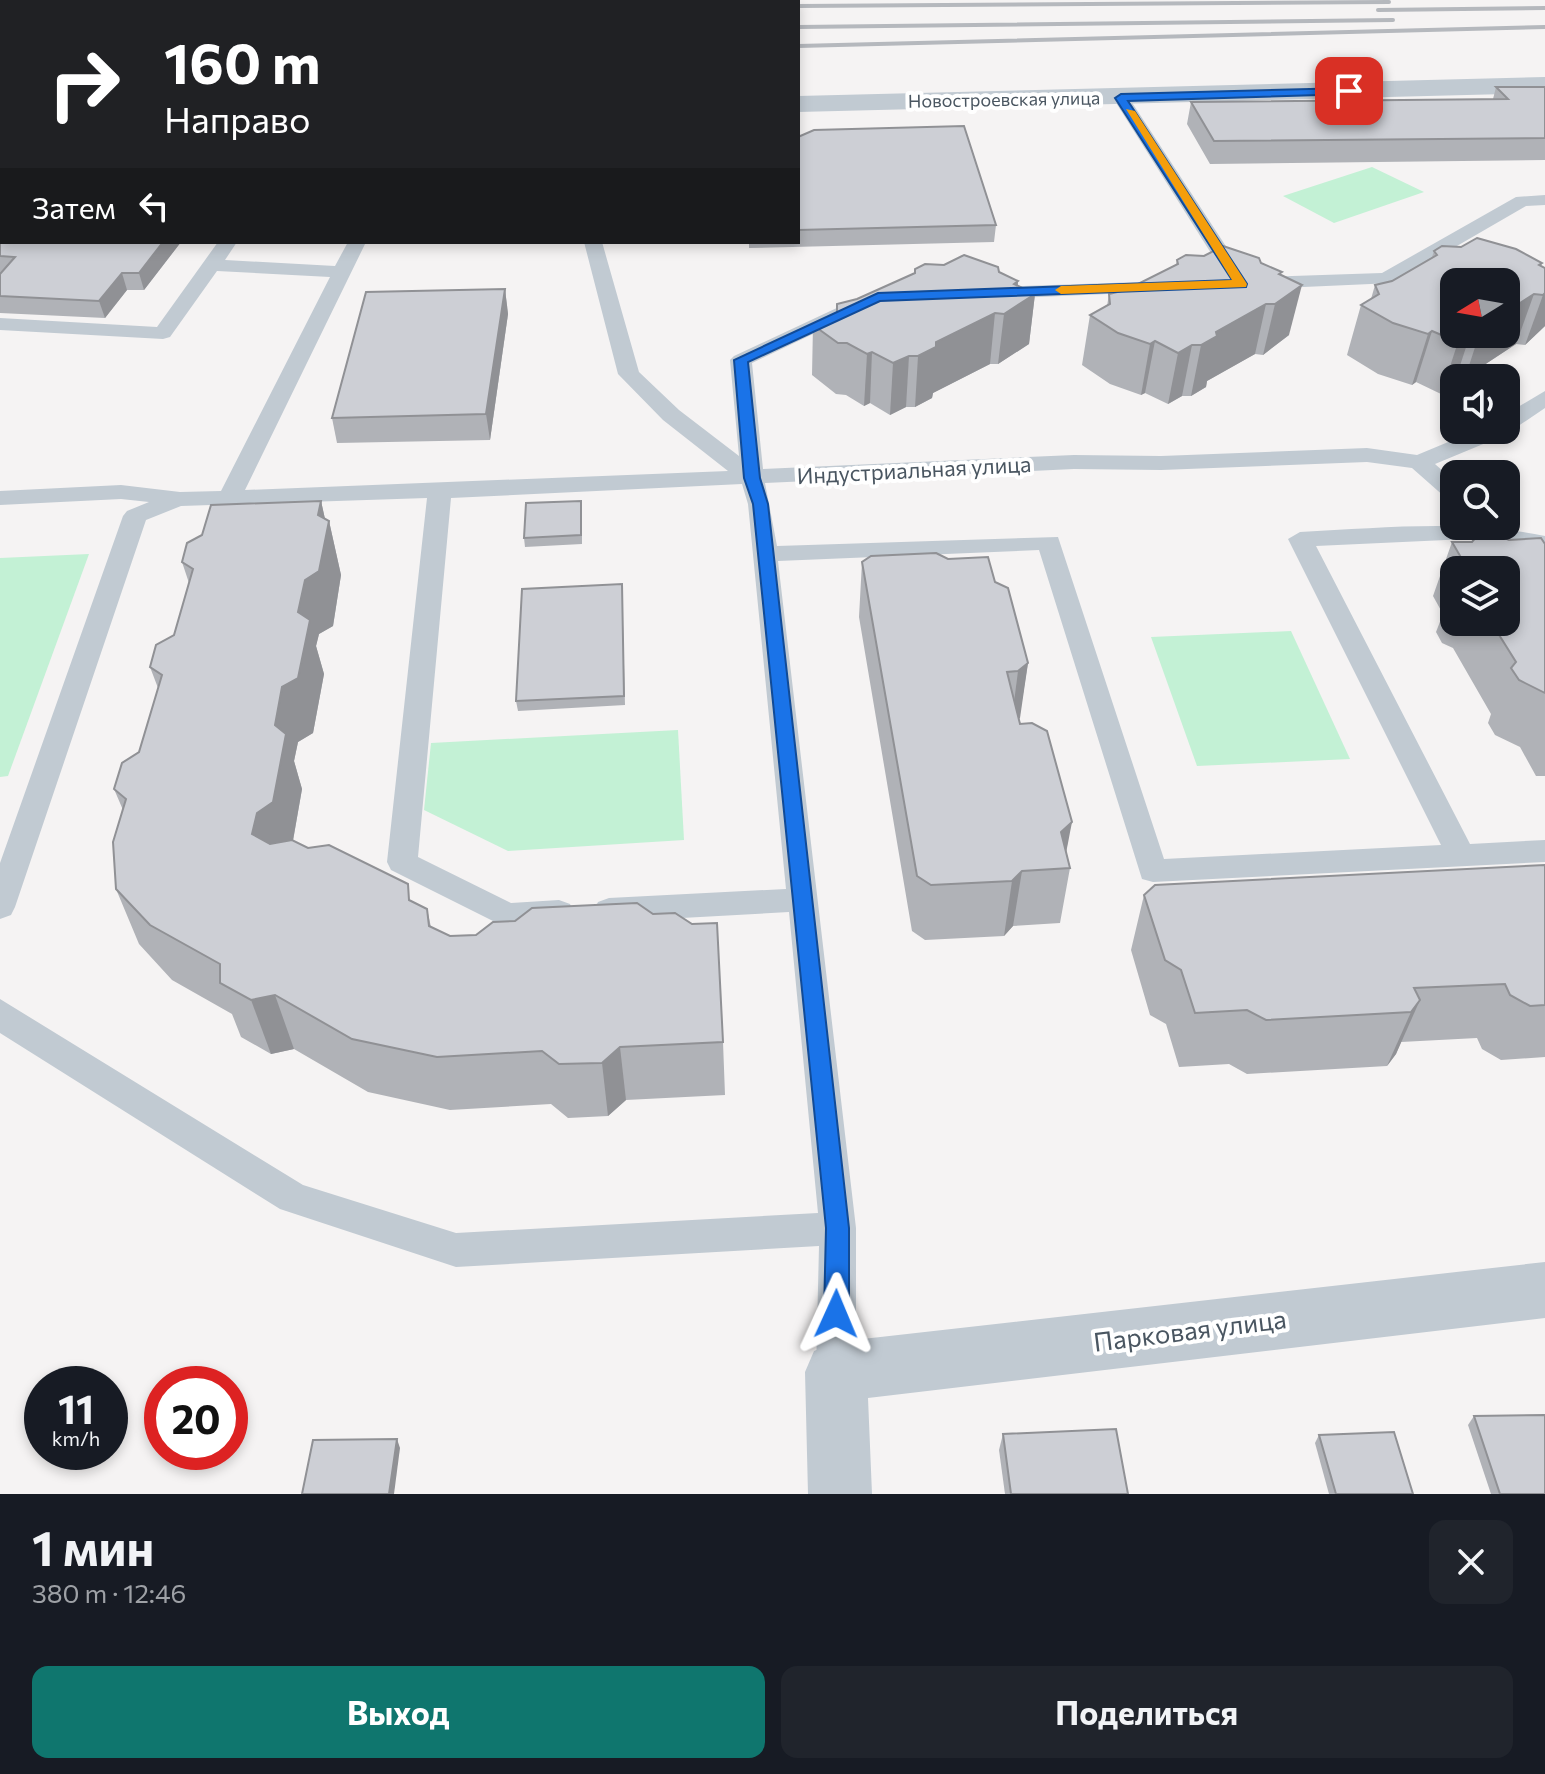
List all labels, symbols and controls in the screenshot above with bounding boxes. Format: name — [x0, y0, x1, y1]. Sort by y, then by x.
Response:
text: 160 m — [164, 27, 321, 96]
icon: right — [32, 32, 136, 136]
pin — [1315, 57, 1383, 125]
icon: arrive — [1327, 69, 1371, 113]
street label: Новостроевская улица — [908, 86, 1100, 112]
text: Направо — [164, 96, 310, 140]
icon: left — [132, 184, 176, 228]
text: Затем — [32, 188, 116, 225]
north arrow — [1440, 268, 1520, 348]
map controls — [1440, 268, 1520, 636]
button: sound — [1440, 364, 1520, 444]
street label: Индустриальная улица — [796, 450, 1032, 489]
button: search — [1440, 460, 1520, 540]
button: layers — [1440, 556, 1520, 636]
position arrow — [794, 1272, 878, 1356]
street label: Парковая улица — [1092, 1302, 1288, 1357]
speed limit sign: 20 — [144, 1366, 248, 1470]
text: 11 — [58, 1383, 94, 1432]
text: km/h — [52, 1426, 100, 1450]
text: 1 мин — [32, 1517, 154, 1576]
button: close — [1429, 1520, 1513, 1604]
text: 380 m · 12:46 — [32, 1577, 186, 1608]
button: Выход — [32, 1666, 765, 1758]
button: Поделиться — [781, 1666, 1513, 1758]

